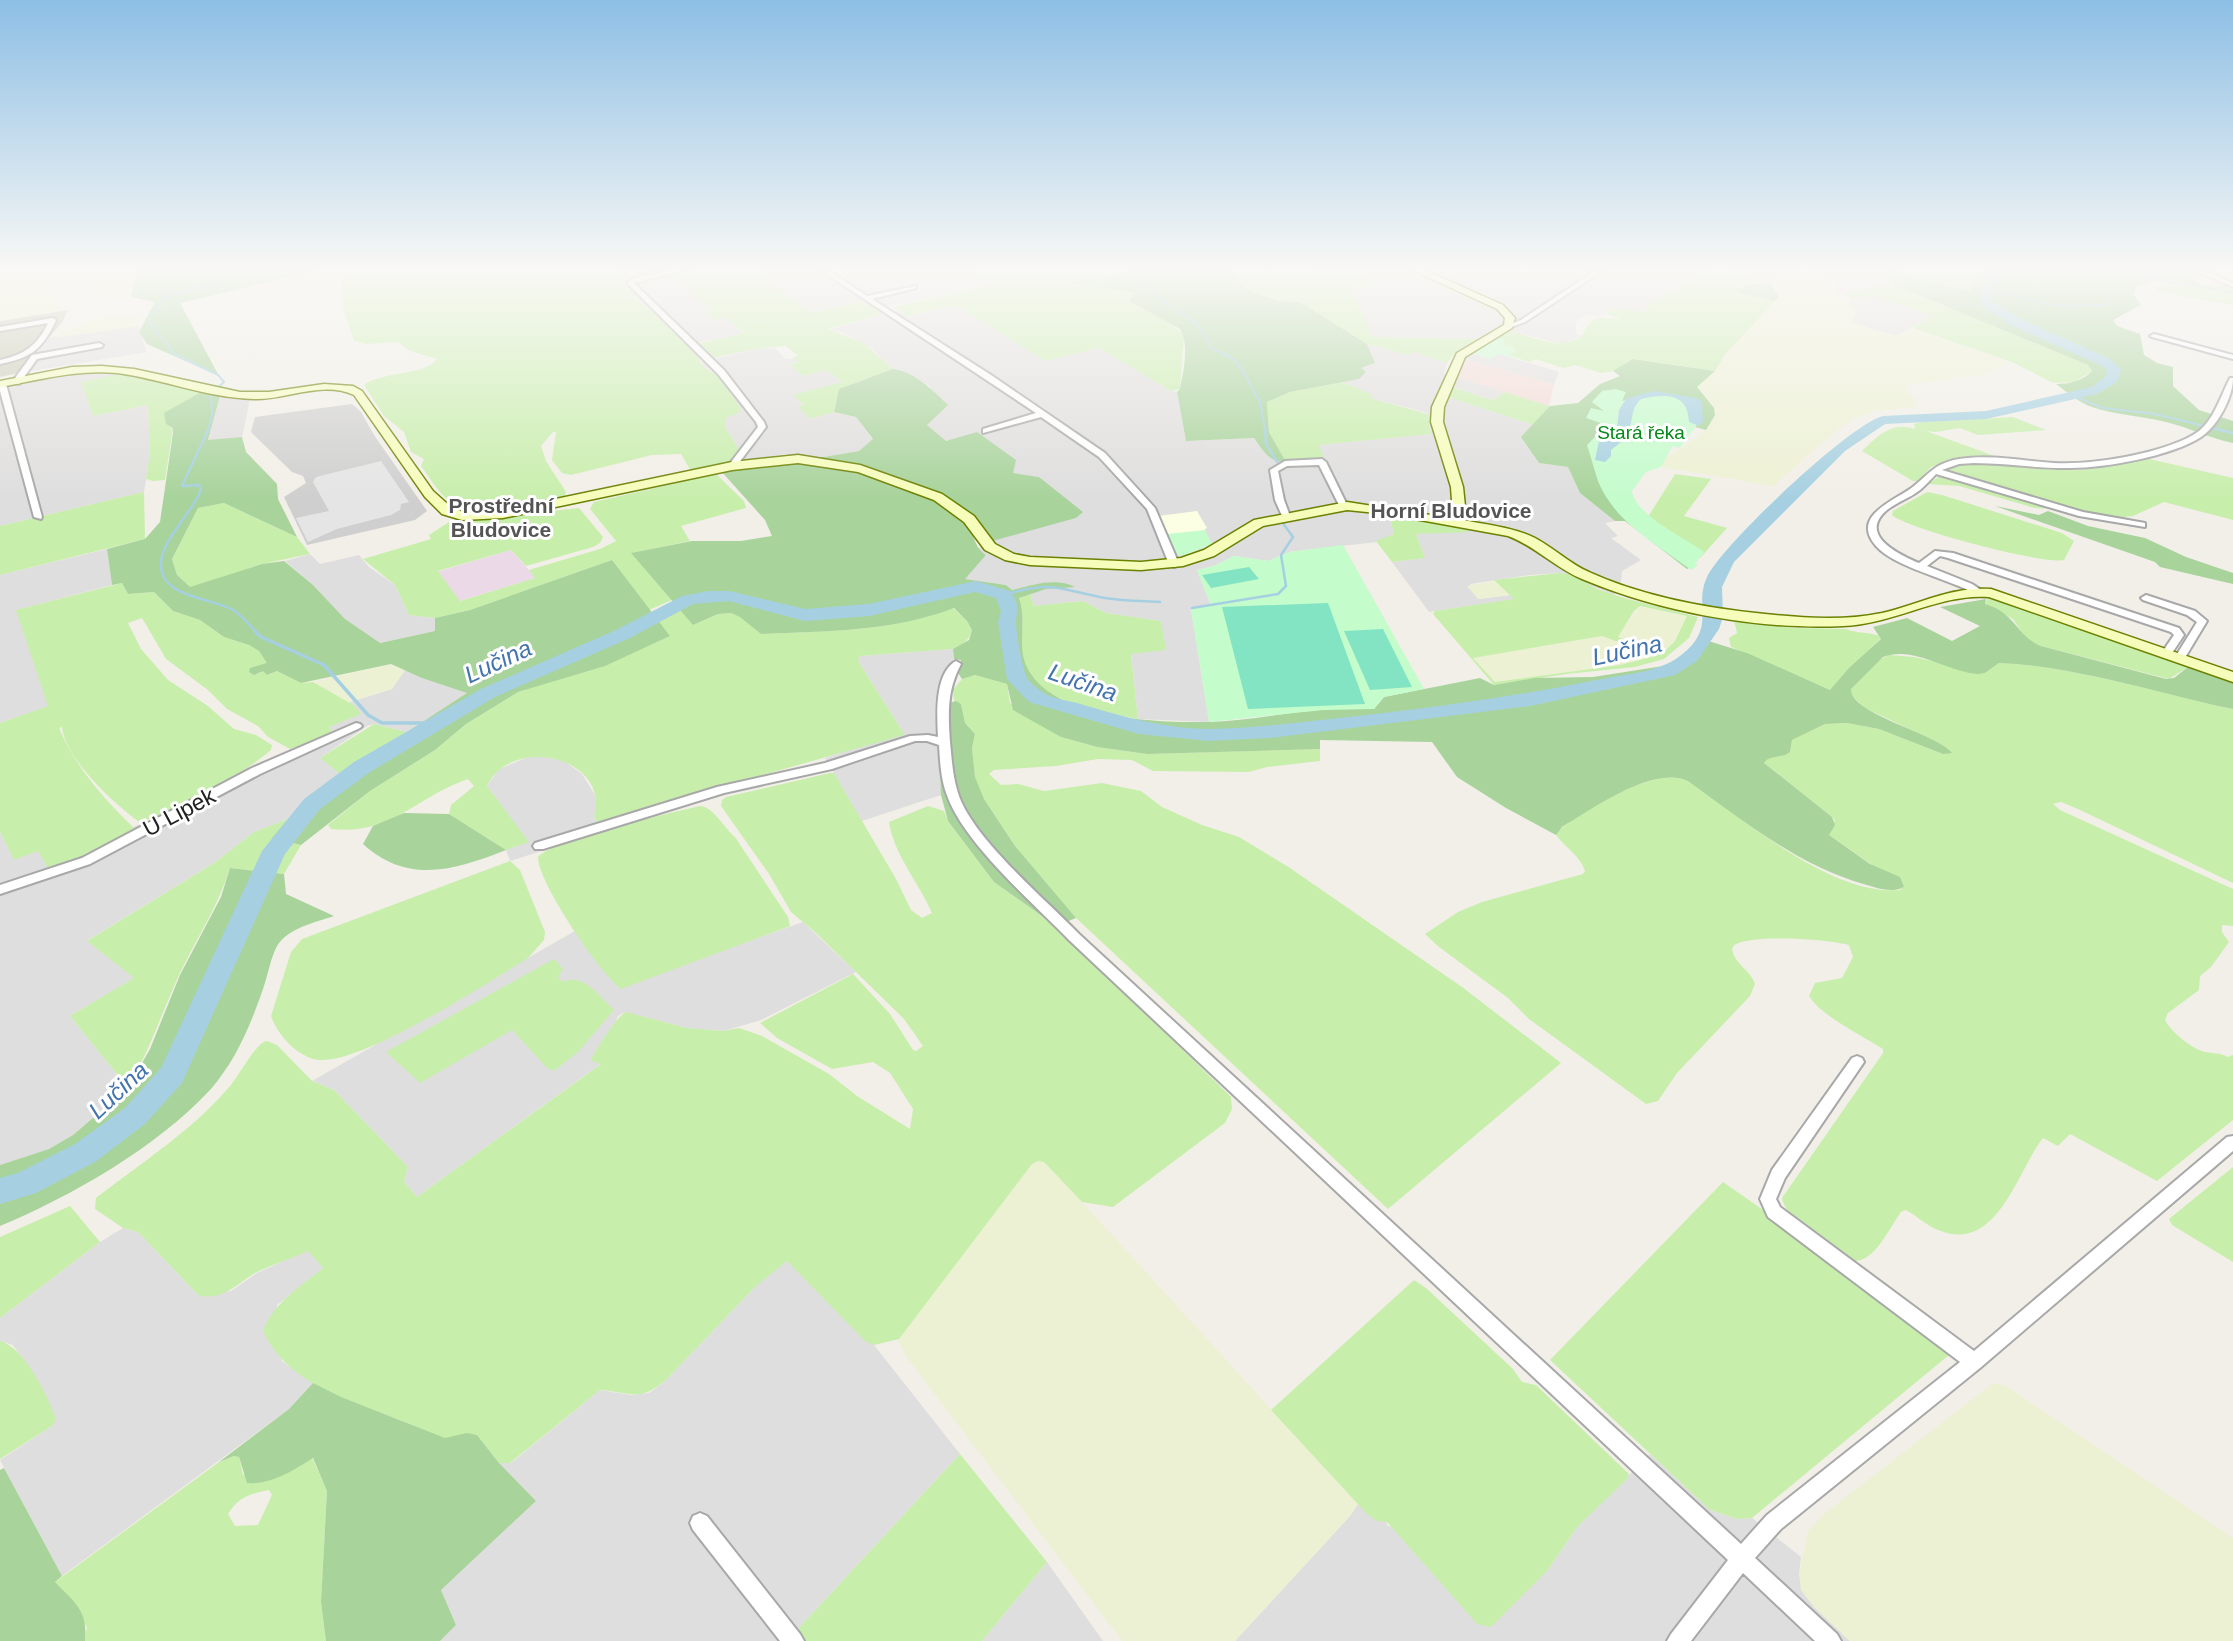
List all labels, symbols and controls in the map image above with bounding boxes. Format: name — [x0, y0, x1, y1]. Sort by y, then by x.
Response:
park label: Stará řeka — [1597, 422, 1685, 443]
district label: Prostřední Bludovice — [448, 494, 555, 541]
district label: Horní Bludovice — [1370, 499, 1532, 522]
water label: Lučina — [1590, 629, 1664, 671]
water label: Lučina — [460, 634, 536, 688]
water label: Lučina — [1045, 658, 1121, 706]
street label: U Lipek — [138, 782, 220, 842]
water label: Lučina — [83, 1056, 153, 1124]

